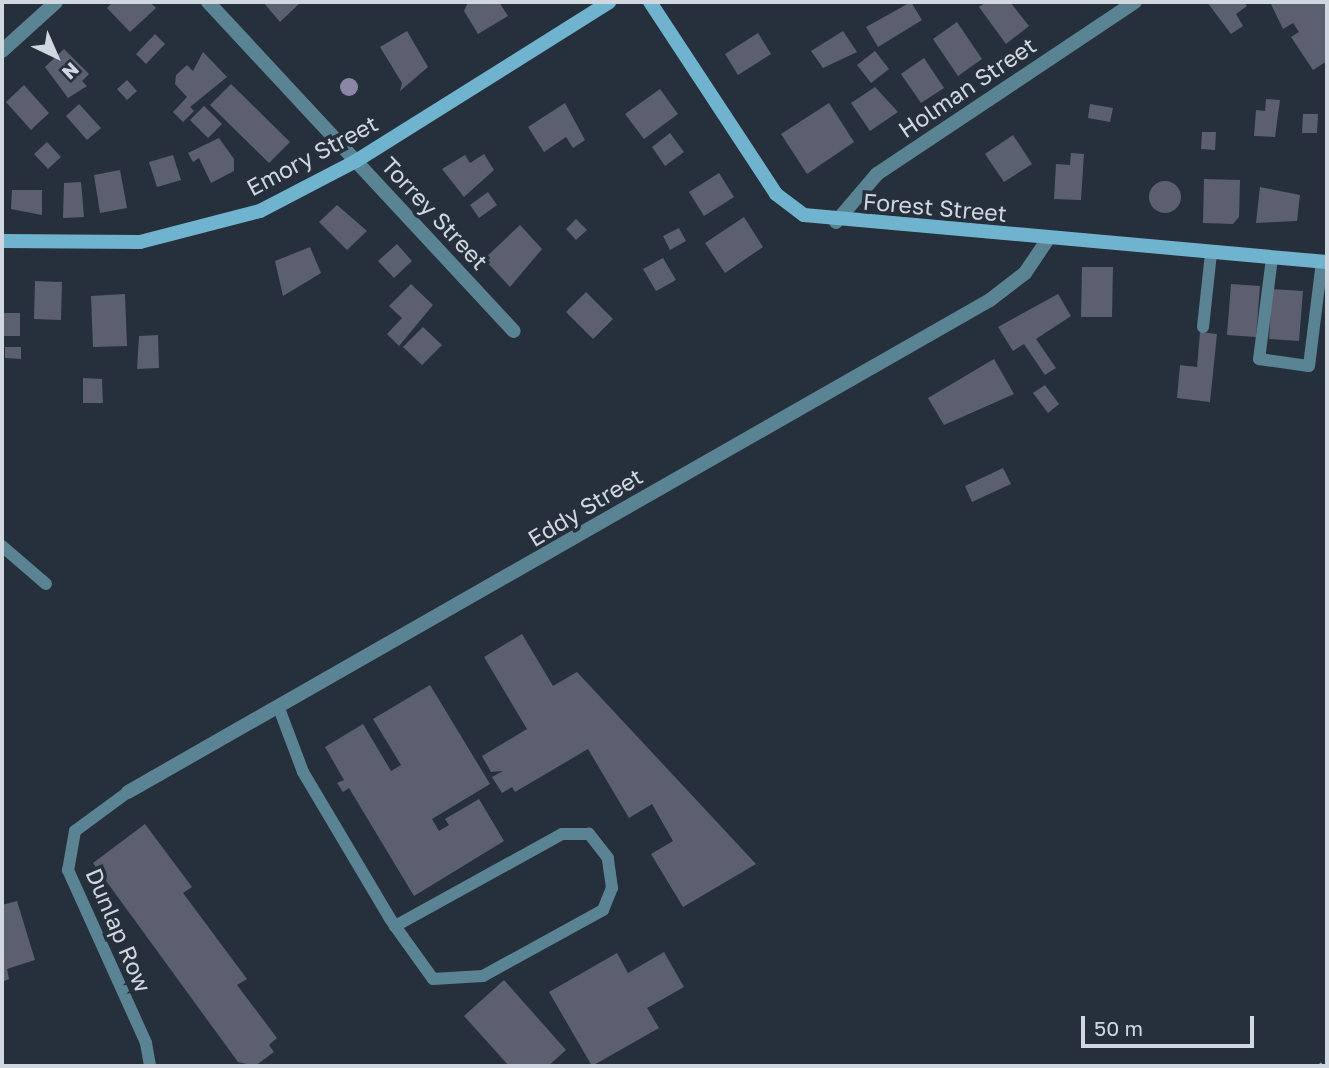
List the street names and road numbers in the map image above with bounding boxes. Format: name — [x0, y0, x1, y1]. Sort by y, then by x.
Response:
street label: Holman Street — [893, 31, 1041, 143]
street label: Emory Street — [242, 109, 382, 201]
street label: Torrey Street — [376, 151, 494, 275]
street label: Forest Street — [862, 187, 1008, 227]
street label: Eddy Street — [523, 462, 647, 552]
street label: Dunlap Row — [81, 864, 157, 996]

